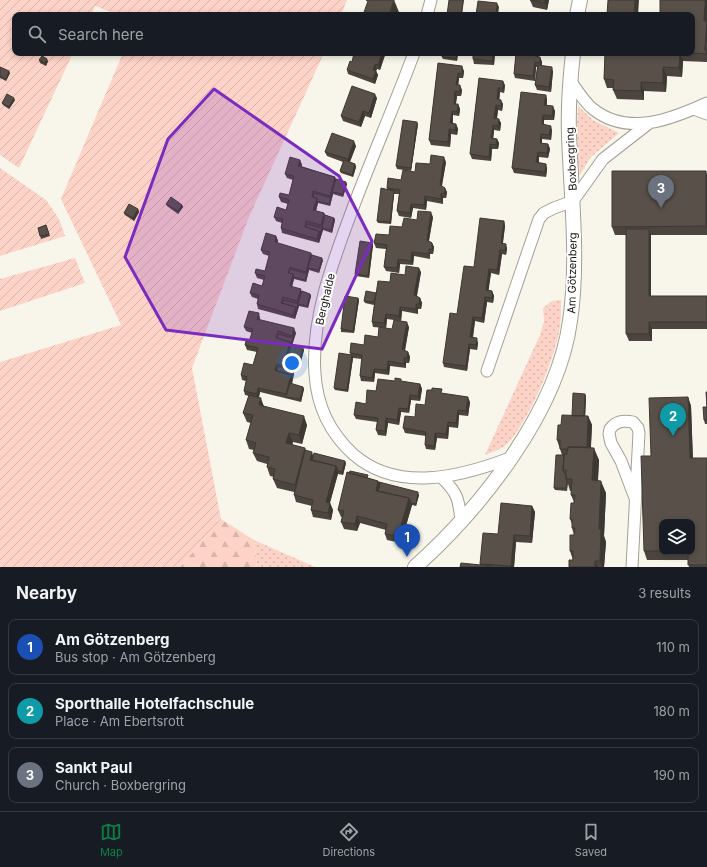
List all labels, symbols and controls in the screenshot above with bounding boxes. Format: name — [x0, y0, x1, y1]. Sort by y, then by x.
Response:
search box — [12, 12, 695, 56]
icon: search — [26, 23, 48, 45]
text: Search here — [58, 25, 144, 44]
street label: Boxbergring — [562, 127, 580, 191]
pin: 3 — [648, 175, 674, 208]
street label: Am Götzenberg — [564, 232, 580, 314]
street label: Berghalde — [312, 272, 338, 326]
your location — [282, 353, 302, 373]
pin: 2 — [660, 403, 686, 436]
map controls — [659, 519, 695, 555]
button: layers — [659, 519, 695, 555]
pin: 1 — [394, 524, 420, 557]
text: Nearby — [16, 583, 77, 603]
text: 3 results — [638, 585, 691, 601]
text: Am Götzenberg — [55, 630, 170, 649]
text: 1 — [27, 639, 33, 655]
text: 110 m — [656, 639, 690, 655]
text: Bus stop · Am Götzenberg — [55, 649, 216, 665]
text: Sporthalle Hotelfachschule — [55, 694, 254, 713]
text: 2 — [26, 703, 34, 719]
text: 180 m — [653, 703, 690, 719]
text: Place · Am Ebertsrott — [55, 713, 184, 729]
text: Sankt Paul — [55, 758, 132, 777]
text: 3 — [26, 767, 34, 783]
text: 190 m — [653, 767, 690, 783]
text: Church · Boxbergring — [55, 777, 186, 793]
tab: Map — [100, 821, 123, 859]
tab: Directions — [323, 821, 375, 859]
tab: Saved — [575, 821, 607, 859]

